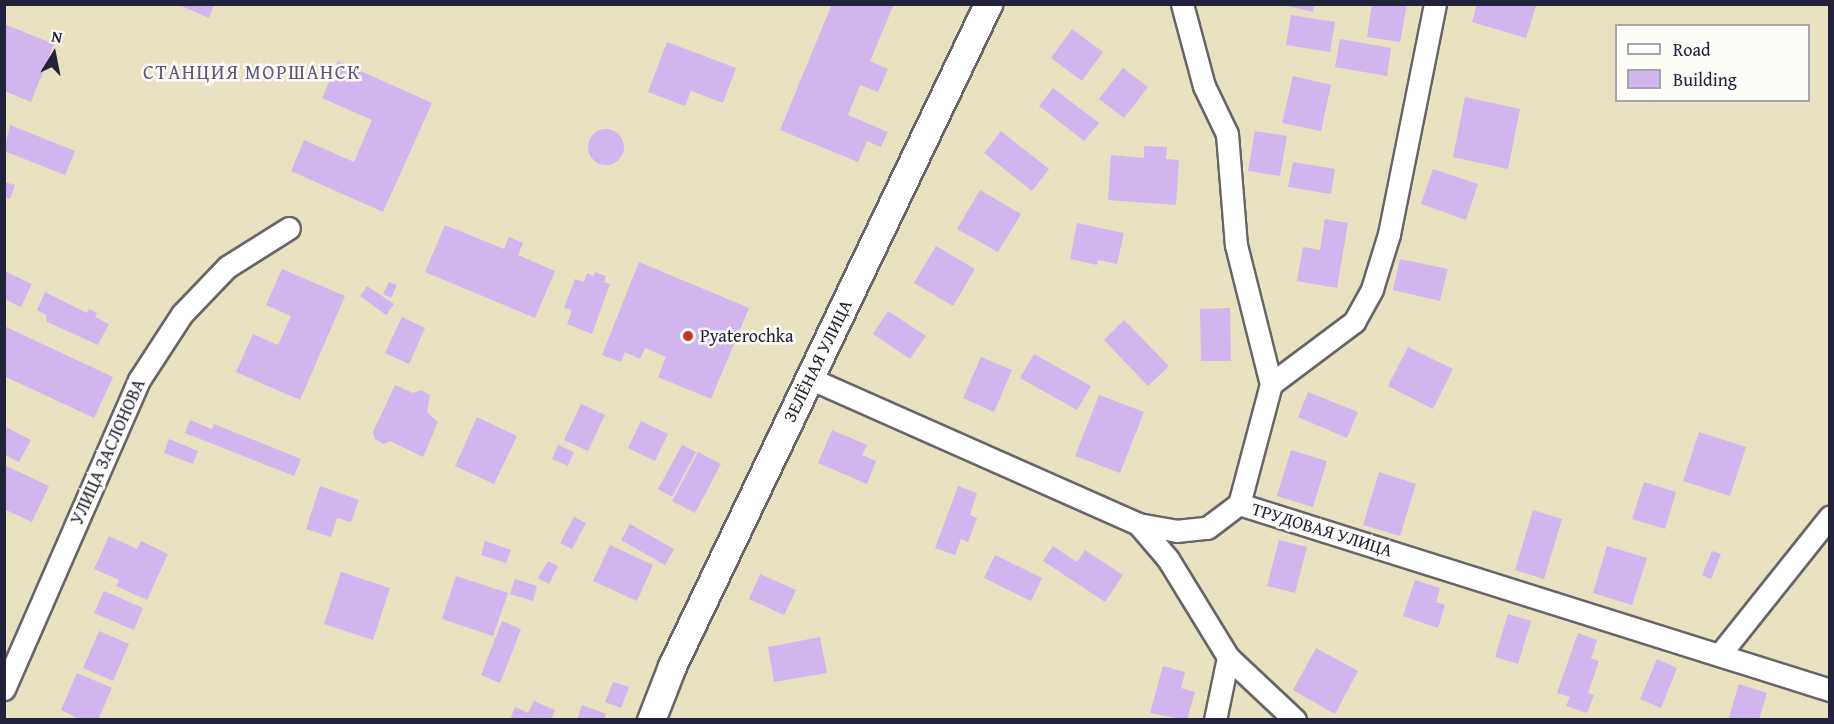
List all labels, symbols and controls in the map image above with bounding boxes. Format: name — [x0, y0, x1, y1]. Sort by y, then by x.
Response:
north arrow — [24, 24, 84, 84]
text: N — [50, 24, 64, 49]
legend — [1615, 24, 1810, 102]
text: Road — [1673, 36, 1711, 63]
district label: СТАНЦИЯ МОРШАНСК — [143, 59, 361, 83]
text: Building — [1673, 66, 1737, 93]
street label: ЗЕЛЁНАЯ УЛИЦА — [779, 296, 857, 426]
place label: Pyaterochka — [700, 325, 793, 347]
marker: Pyaterochka — [681, 329, 695, 343]
street label: УЛИЦА ЗАСЛОНОВА — [66, 376, 150, 528]
street label: ТРУДОВАЯ УЛИЦА — [1249, 498, 1395, 562]

